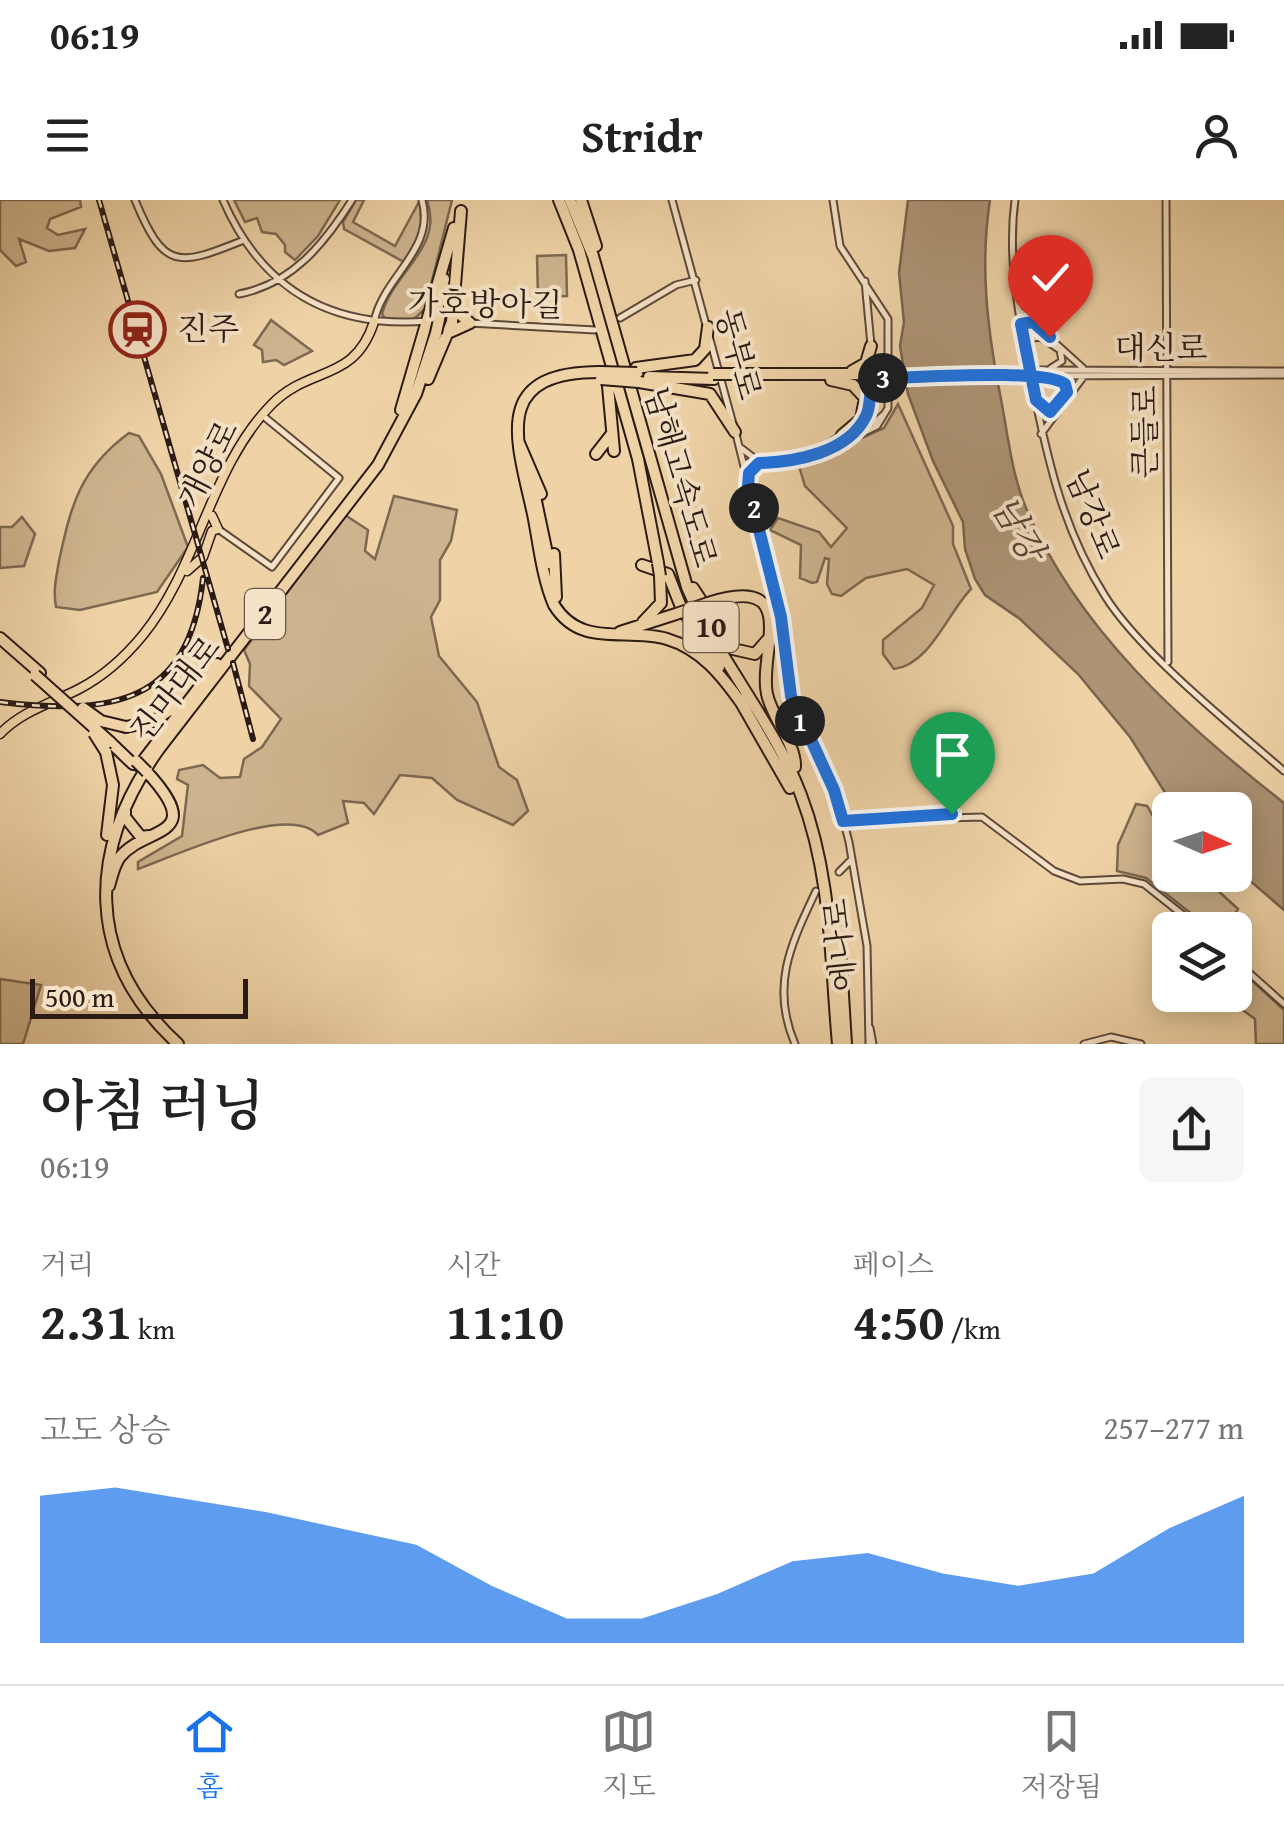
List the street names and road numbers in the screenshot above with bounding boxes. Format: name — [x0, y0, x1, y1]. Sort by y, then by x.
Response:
street label: 가호방아길 — [407, 279, 563, 328]
street label: 동부로 — [705, 303, 774, 405]
street label: 대신로 — [1115, 324, 1207, 371]
street label: 남해고속도로 — [633, 381, 730, 573]
street label: 큰들로 — [1121, 386, 1168, 478]
street label: 개양로 — [166, 412, 250, 516]
street label: 남강로 — [1054, 462, 1133, 566]
road number: 2 — [245, 589, 285, 639]
road number: 10 — [684, 602, 738, 652]
street label: 진마대로 — [118, 625, 231, 752]
street label: 에나로 — [811, 896, 868, 994]

